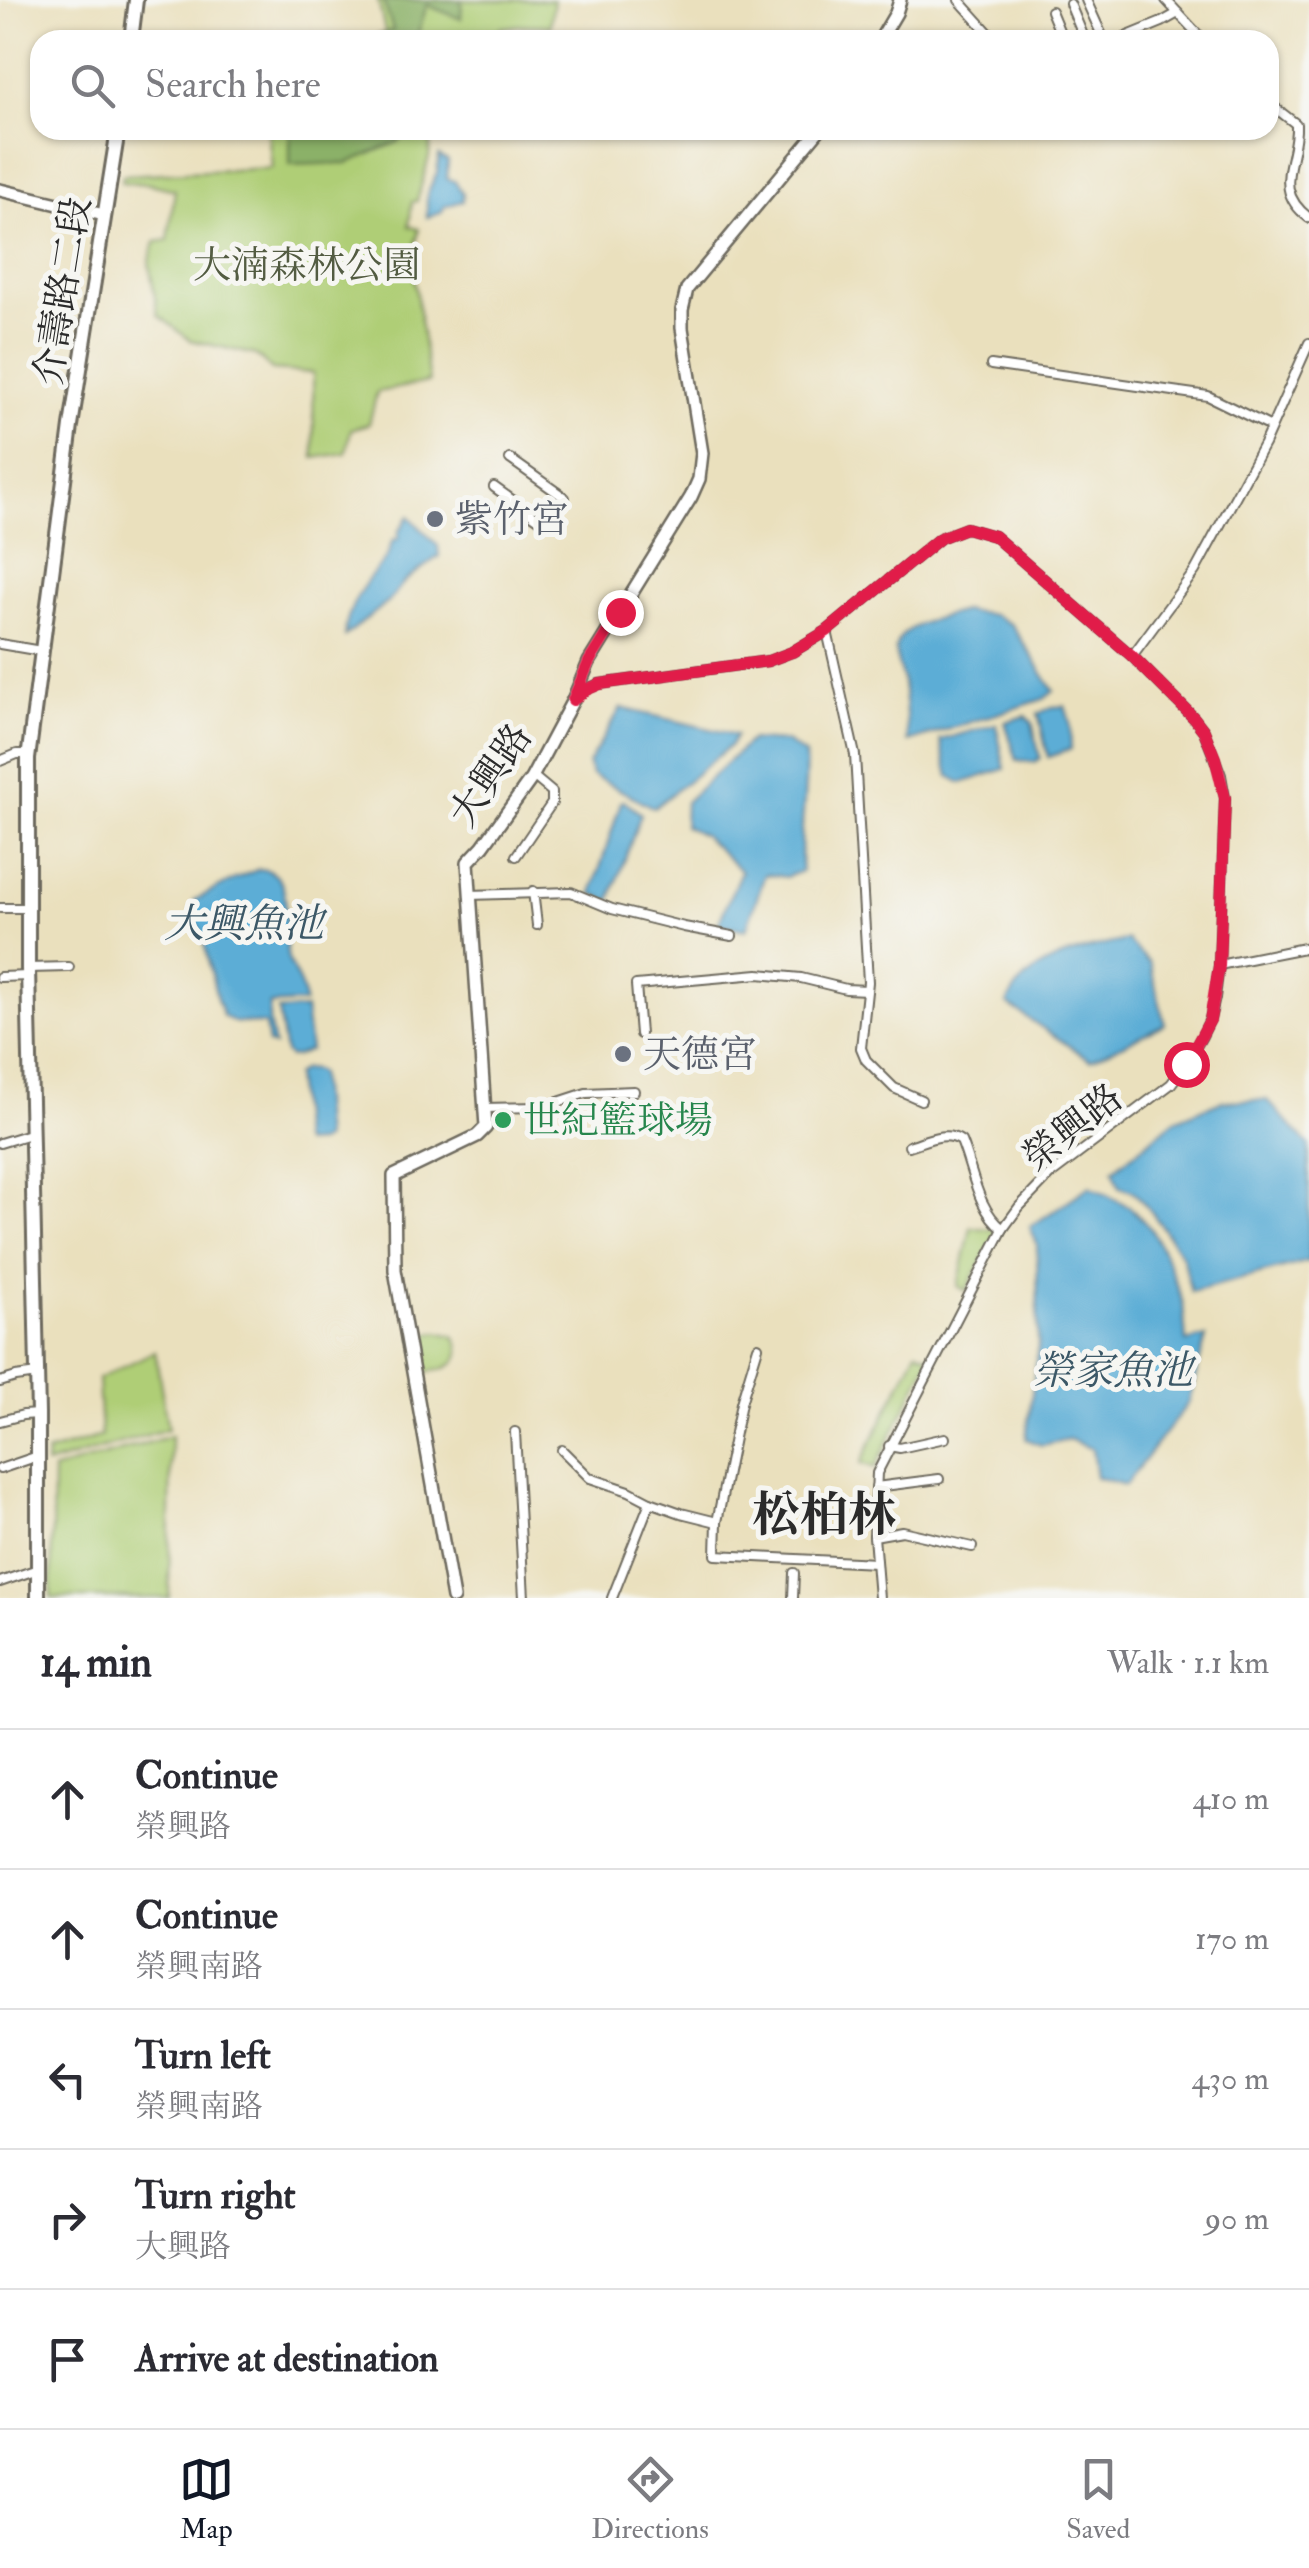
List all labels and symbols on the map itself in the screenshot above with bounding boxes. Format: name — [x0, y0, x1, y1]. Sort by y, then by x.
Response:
street label: 介壽路二段 — [24, 194, 102, 389]
park label: 大湳森林公園 — [193, 242, 421, 290]
place label: 紫竹宮 — [455, 496, 569, 544]
marker: 紫竹宮 — [424, 508, 446, 530]
route end — [598, 590, 644, 636]
street label: 大興路 — [439, 715, 543, 836]
water label: 大興魚池 — [164, 899, 328, 950]
place label: 天德宮 — [643, 1031, 757, 1079]
route start — [1164, 1042, 1210, 1088]
marker: 天德宮 — [612, 1043, 634, 1065]
street label: 榮興路 — [1013, 1074, 1132, 1182]
place label: 世紀籃球場 — [523, 1097, 713, 1145]
marker: 世紀籃球場 — [492, 1109, 514, 1131]
water label: 榮家魚池 — [1033, 1346, 1197, 1397]
district label: 松柏林 — [752, 1486, 896, 1546]

